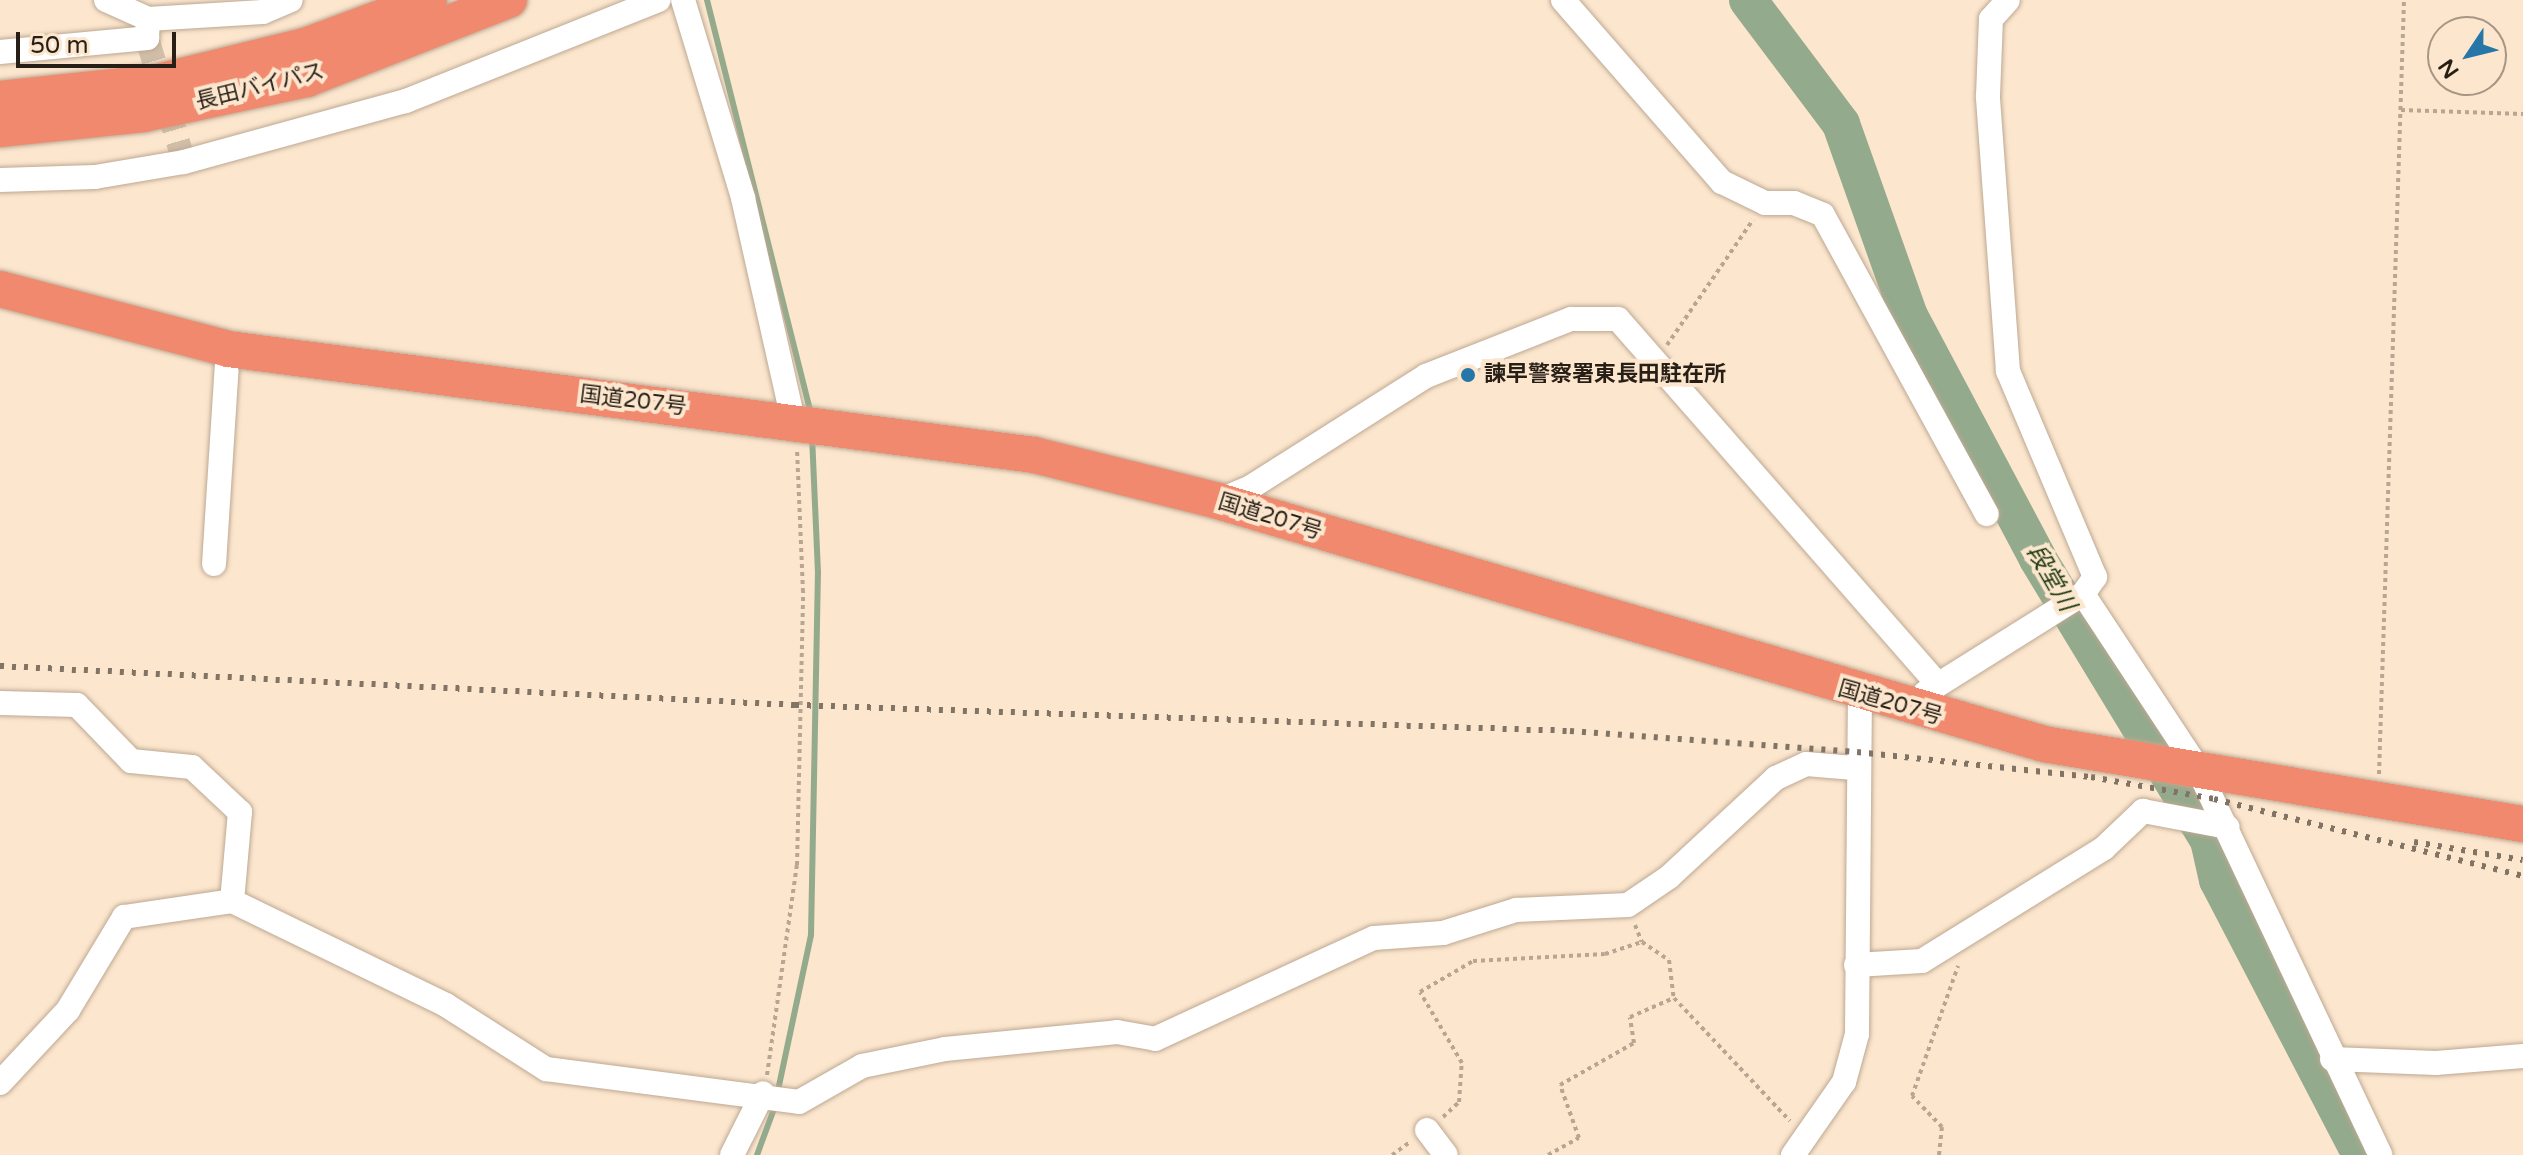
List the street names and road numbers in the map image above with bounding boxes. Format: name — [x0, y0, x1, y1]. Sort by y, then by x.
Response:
street label: 長田バイパス — [193, 58, 327, 116]
street label: 国道207号 — [578, 381, 688, 421]
street label: 国道207号 — [1215, 489, 1325, 545]
street label: 国道207号 — [1835, 676, 1945, 730]

